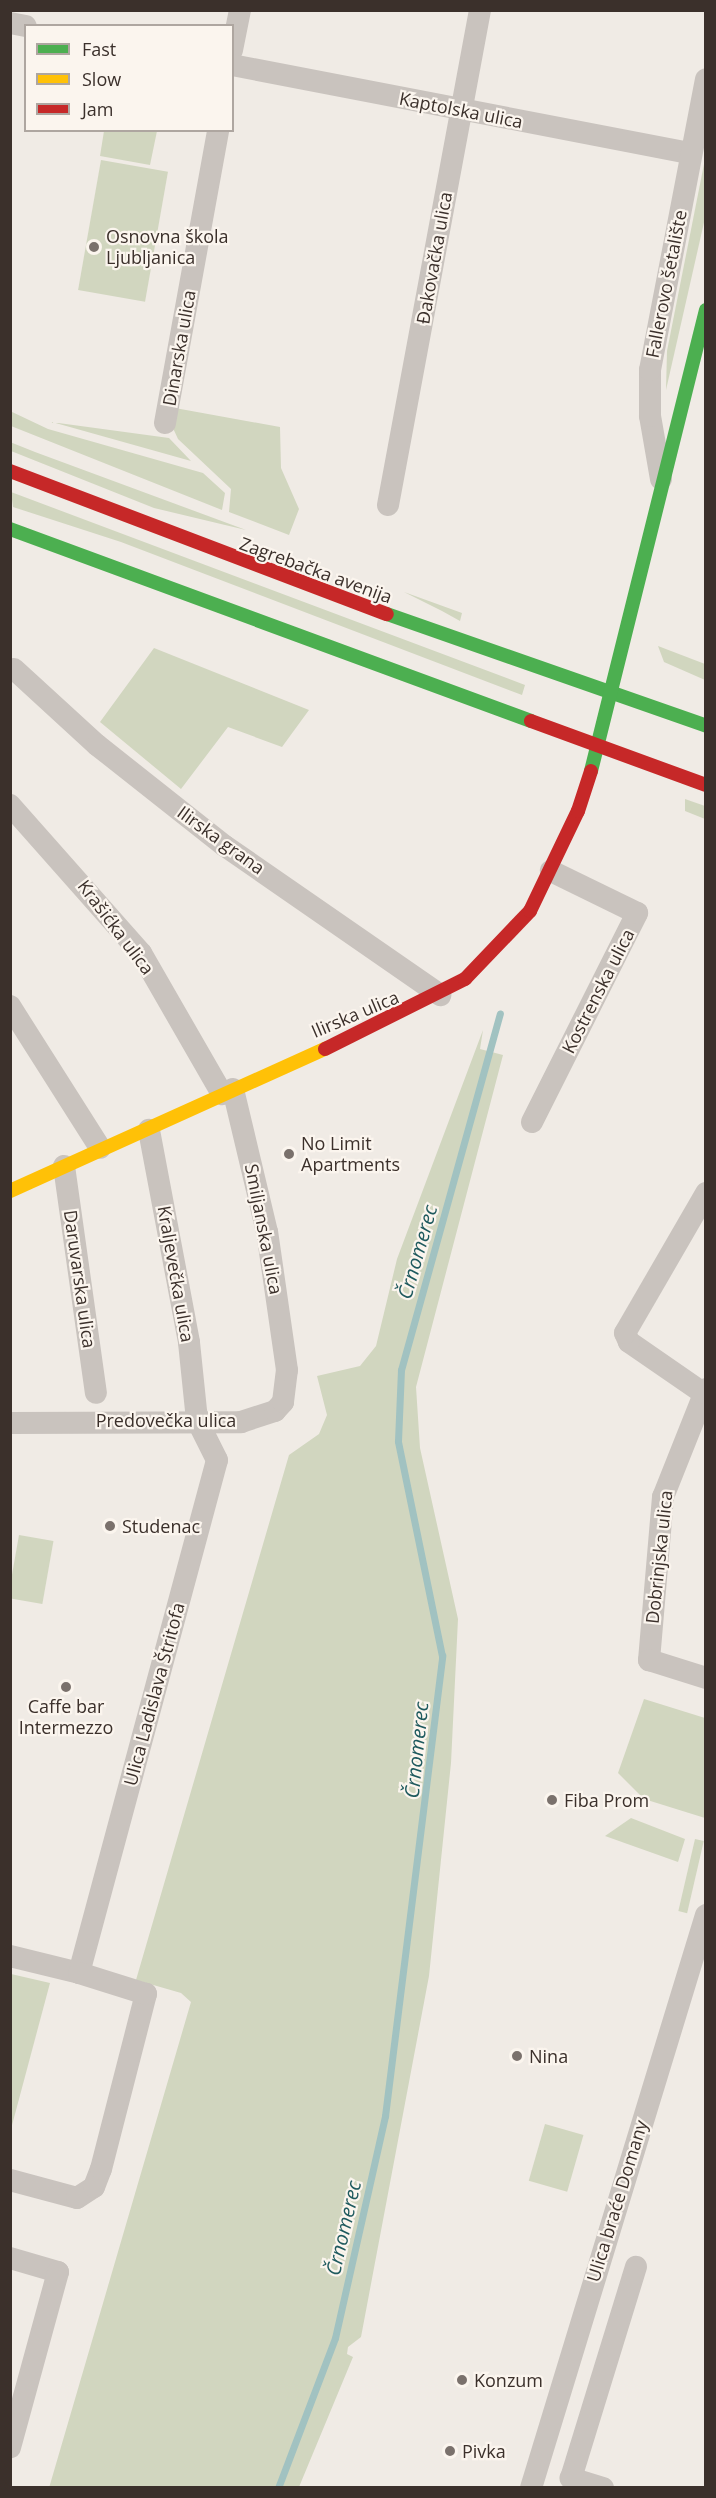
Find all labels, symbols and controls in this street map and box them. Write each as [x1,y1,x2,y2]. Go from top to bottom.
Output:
legend [24,24,234,132]
text: Fast [82,37,116,61]
text: Slow [82,67,121,91]
street label: Kaptolska ulica [397,87,525,133]
text: Jam [82,97,114,121]
street label: Đakovačka ulica [412,190,456,326]
street label: Fallerovo šetalište [641,208,691,360]
place label: Osnovna škola Ljubljanica [106,226,229,268]
marker: Osnovna škola Ljubljanica [87,240,101,254]
street label: Dinarska ulica [158,288,200,408]
street label: Zagrebačka avenija [237,532,395,608]
street label: Ilirska grana [173,801,269,879]
street label: Krašićka ulica [73,875,159,979]
street label: Kostrenska ulica [557,925,639,1057]
street label: Ilirska ulica [308,986,402,1042]
place label: No Limit Apartments [301,1133,400,1176]
marker: No Limit Apartments [282,1147,296,1161]
street label: Smiljanska ulica [241,1162,287,1296]
water label: Črnomerec [392,1202,442,1302]
street label: Kraljevečka ulica [153,1204,199,1344]
street label: Daruvarska ulica [60,1209,100,1349]
street label: Predovečka ulica [96,1409,236,1431]
street label: Dobrinjska ulica [641,1489,677,1625]
place label: Studenac [122,1515,200,1537]
marker: Studenac [103,1519,117,1533]
street label: Ulica Ladislava Štritofa [119,1600,189,1788]
marker: Caffe bar Intermezzo [59,1680,73,1694]
place label: Caffe bar Intermezzo [19,1696,113,1738]
water label: Črnomerec [399,1701,433,1799]
place label: Fiba Prom [564,1789,649,1811]
marker: Fiba Prom [545,1793,559,1807]
place label: Nina [529,2045,568,2067]
marker: Nina [510,2049,524,2063]
street label: Ulica braće Domany [582,2118,652,2284]
water label: Črnomerec [320,2178,366,2278]
place label: Konzum [474,2369,543,2391]
marker: Konzum [455,2373,469,2387]
place label: Pivka [462,2440,506,2462]
marker: Pivka [443,2444,457,2458]

